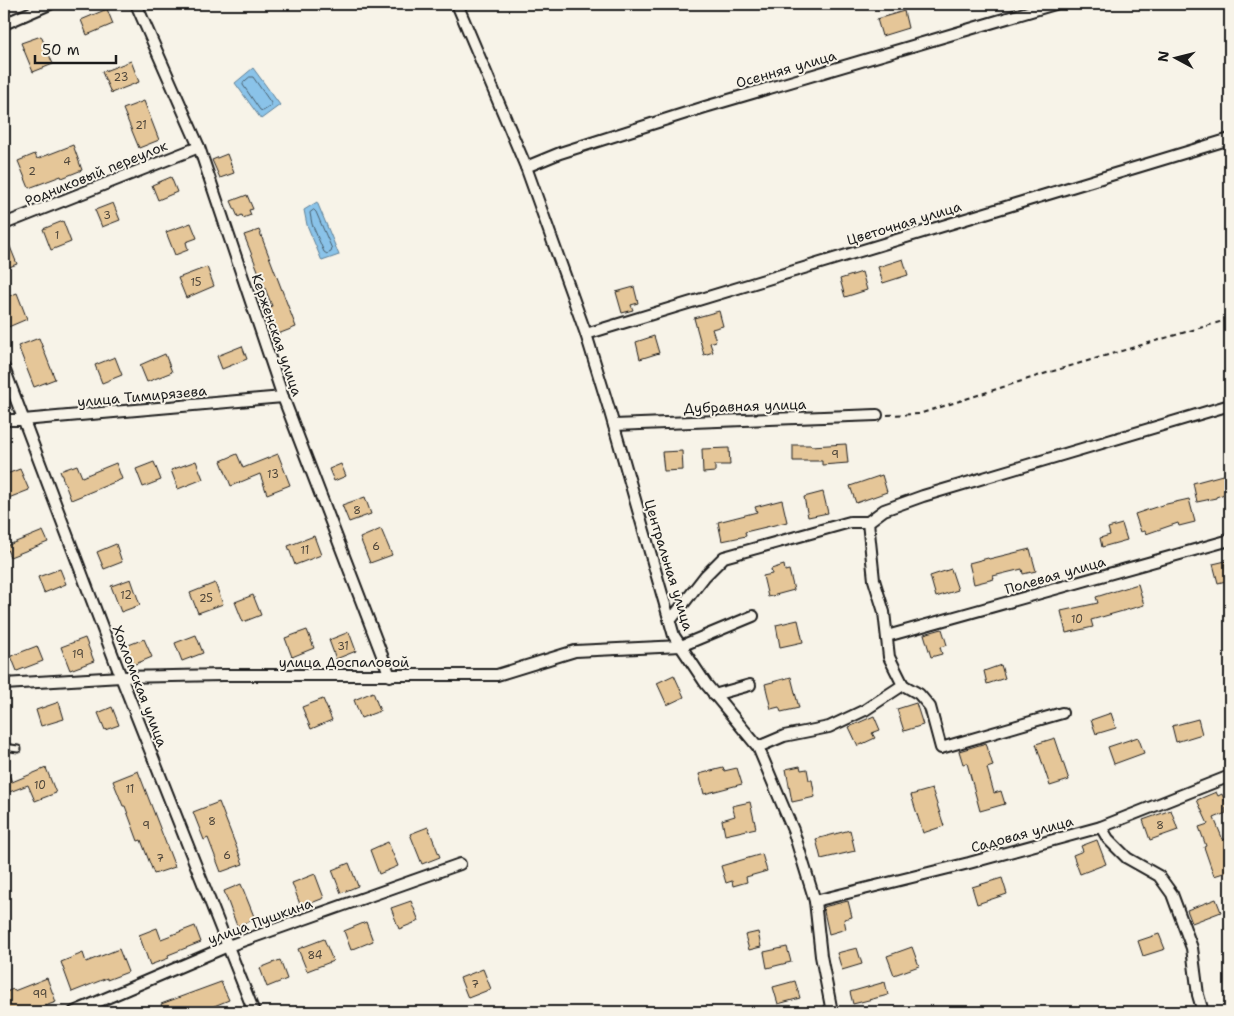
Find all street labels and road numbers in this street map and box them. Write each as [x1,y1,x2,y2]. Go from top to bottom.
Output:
street label: Осенняя улица [734,46,839,92]
street label: Родниковый переулок [22,136,170,210]
street label: Цветочная улица [844,197,964,249]
street label: Керженская улица [248,271,306,399]
street label: улица Тимирязева [77,381,208,411]
street label: Дубравная улица [683,395,807,417]
street label: Центральная улица [640,497,698,633]
street label: Полевая улица [1003,552,1108,598]
street label: Хохломская улица [109,623,172,750]
street label: улица Доспаловой [279,653,409,671]
street label: Садовая улица [969,812,1075,856]
street label: улица Пушкина [205,894,315,948]

